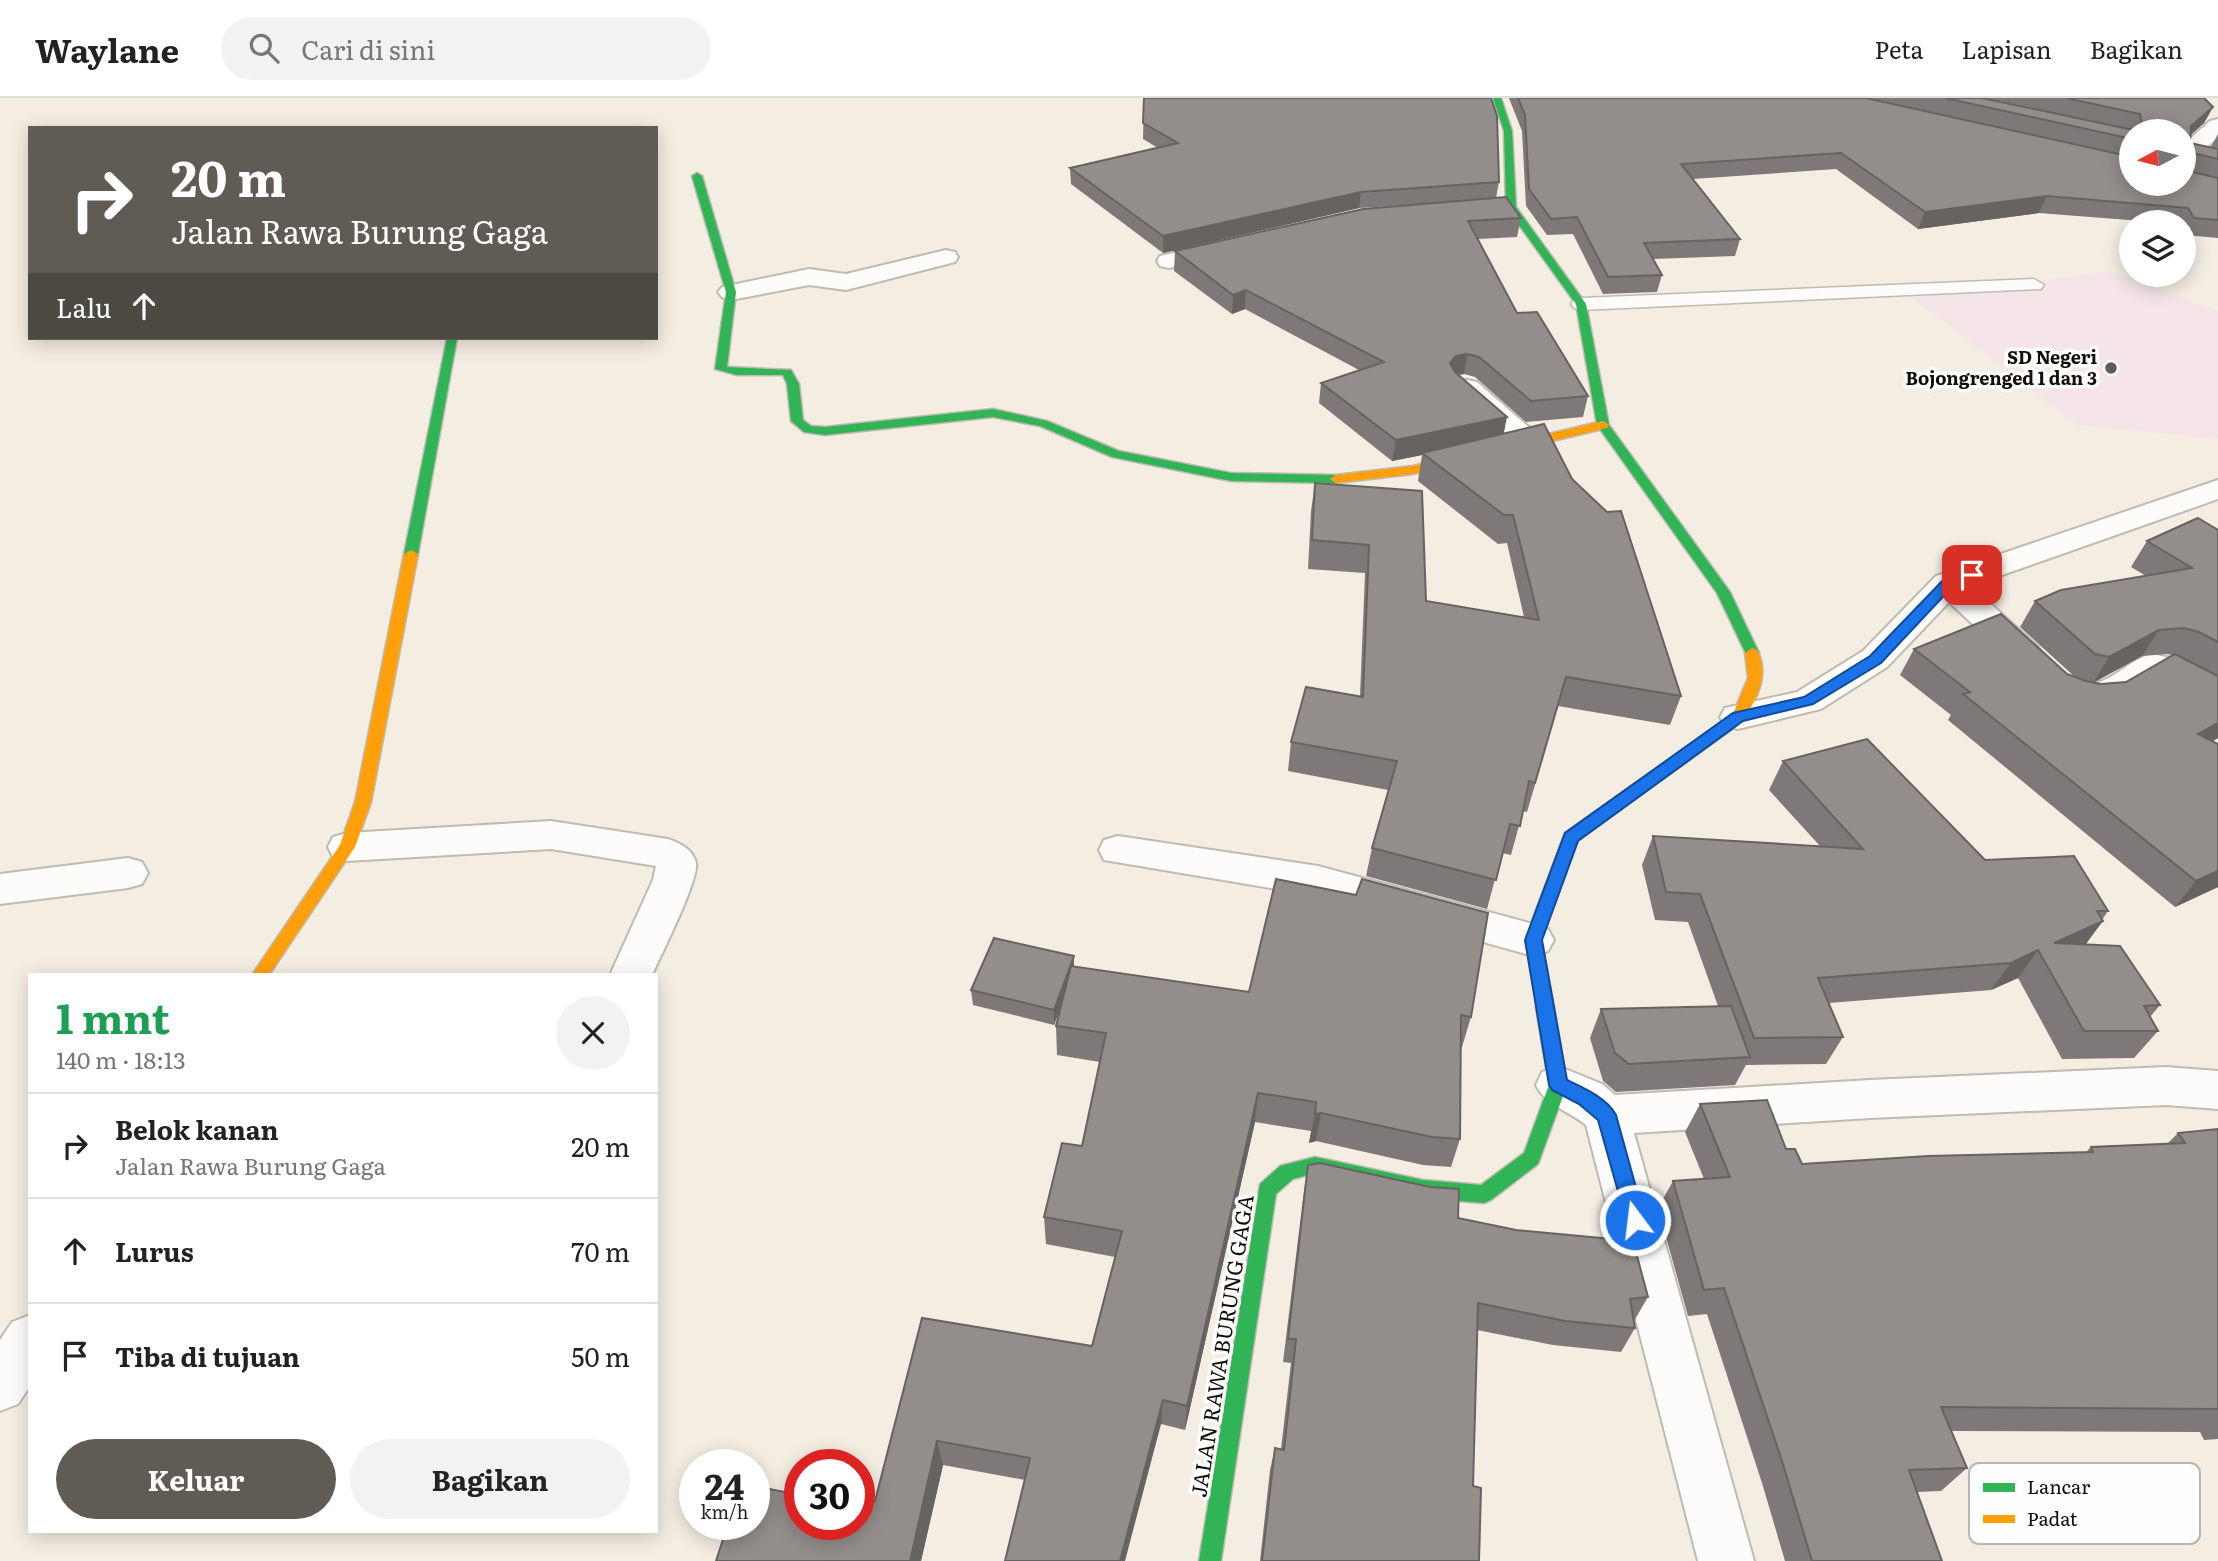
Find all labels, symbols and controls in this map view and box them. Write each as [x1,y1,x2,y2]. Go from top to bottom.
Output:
search box [221,17,711,80]
text: Waylane [35,24,179,73]
icon: search [245,29,283,67]
text: Cari di sini [301,29,435,68]
text: Peta [1874,31,1923,66]
text: Lapisan [1961,31,2052,66]
text: Bagikan [2090,31,2183,66]
north arrow [2119,119,2196,196]
map controls [2119,119,2196,287]
text: 20 m [171,139,286,212]
icon: right [56,154,147,245]
text: Jalan Rawa Burung Gaga [171,206,548,254]
button: layers [2119,210,2196,287]
text: Lalu [56,287,111,326]
icon: ahead [125,287,163,325]
place label: SD Negeri Bojongrenged 1 dan 3 [1906,343,2097,391]
marker: SD Negeri Bojongrenged 1 dan 3 [2103,360,2119,376]
pin [1942,545,2002,605]
icon: arrive [1953,556,1991,594]
text: 1 mnt [56,985,170,1047]
button: close [556,996,630,1070]
text: 140 m · 18:13 [56,1042,186,1076]
text: Belok kanan [115,1109,279,1148]
text: 20 m [571,1126,630,1165]
icon: right [56,1127,94,1165]
text: Jalan Rawa Burung Gaga [115,1148,386,1182]
position arrow [1598,1183,1672,1257]
street label: JALAN RAWA BURUNG GAGA [1181,1191,1260,1499]
text: Lurus [115,1231,194,1270]
text: 70 m [571,1231,630,1270]
icon: ahead [56,1232,94,1270]
text: Tiba di tujuan [115,1336,300,1375]
text: 50 m [571,1336,630,1375]
icon: arrive [56,1337,94,1375]
button: Keluar [56,1439,336,1519]
button: Bagikan [350,1439,630,1519]
speed limit sign: 30 [784,1449,875,1540]
text: 24 [705,1459,744,1511]
legend [1969,1463,2200,1544]
text: Lancar [2027,1472,2090,1500]
text: km/h [701,1498,748,1525]
text: Padat [2027,1504,2078,1532]

